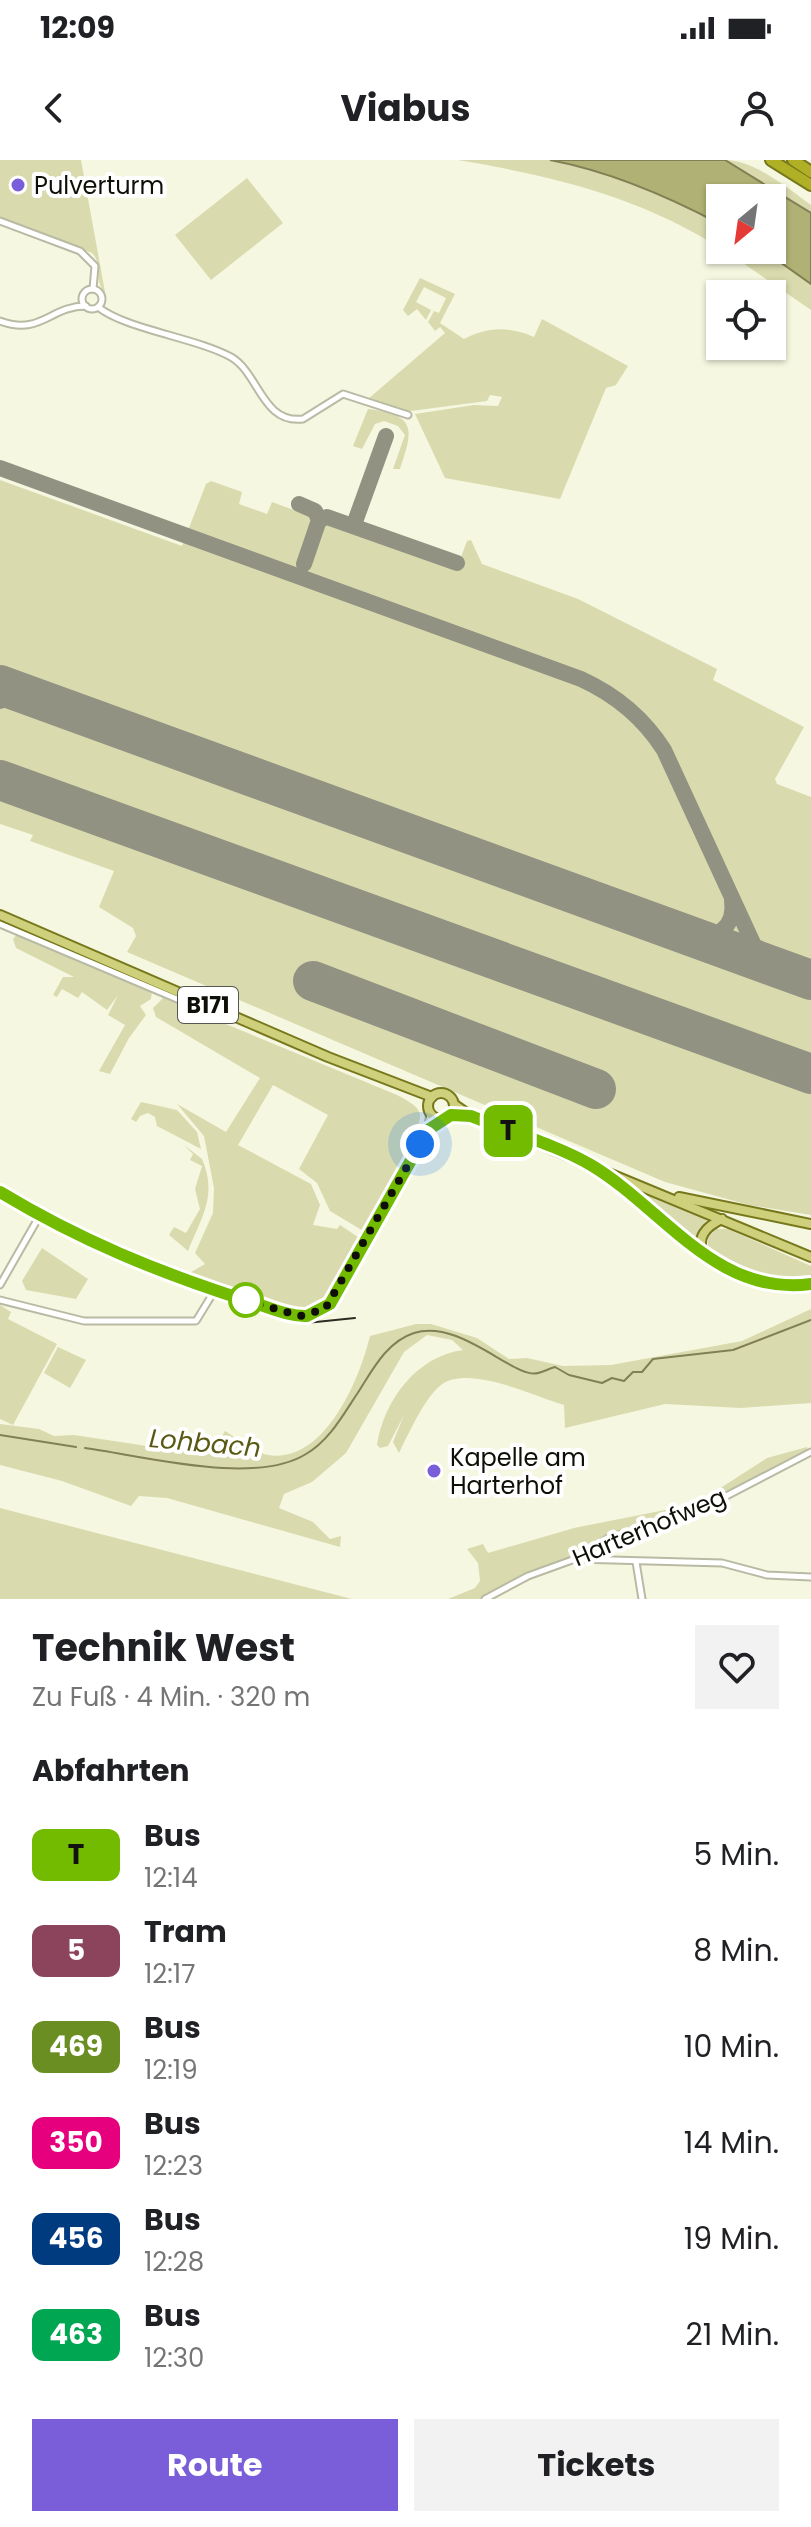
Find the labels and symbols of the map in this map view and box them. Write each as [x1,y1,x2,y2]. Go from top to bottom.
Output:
place label: Pulverturm [34,169,164,202]
marker: Pulverturm [9,176,27,194]
north arrow [706,184,786,264]
road number: B171 [178,987,238,1023]
line badge: T [482,1105,534,1157]
your location [400,1124,440,1164]
unlabelled marker [229,1283,263,1317]
water label: Lohbach [148,1420,262,1466]
place label: Kapelle am Harterhof [450,1441,586,1502]
marker: Kapelle am Harterhof [425,1462,443,1480]
street label: Harterhofweg [567,1480,731,1574]

